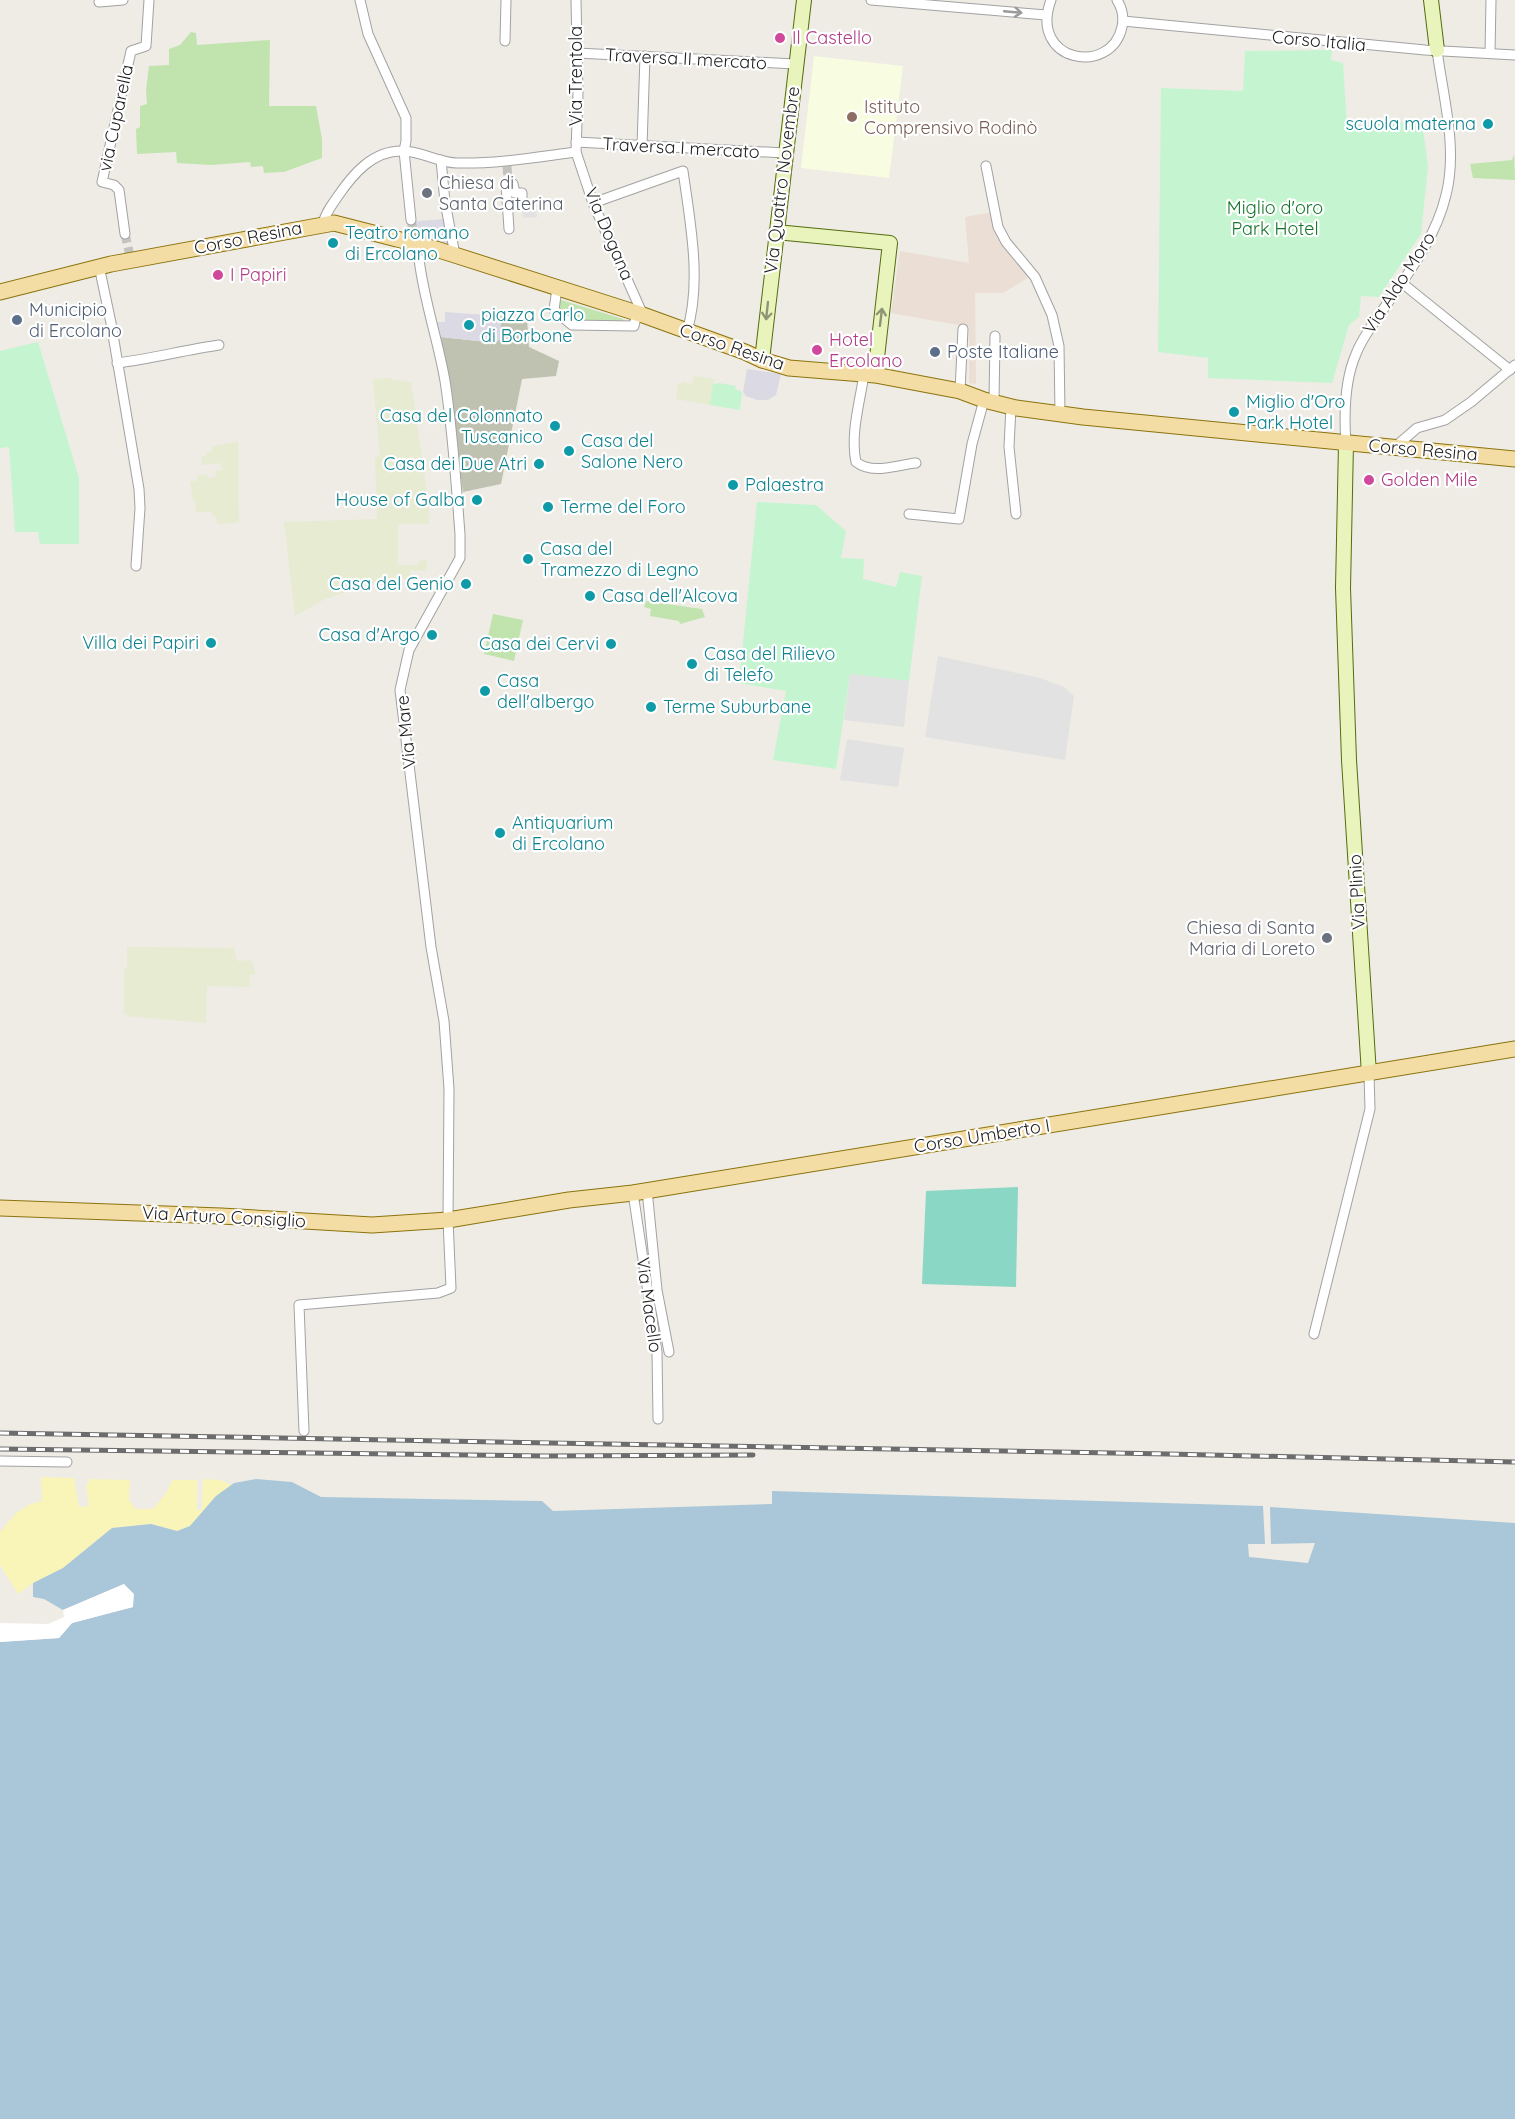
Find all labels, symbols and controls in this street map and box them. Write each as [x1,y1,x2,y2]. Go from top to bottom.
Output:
one-way arrow [1002,7,1022,18]
street label: Corso Italia [1271,25,1367,56]
street label: Via Trentola [564,26,587,126]
place label: Il Castello [792,26,872,49]
marker: Il Castello [773,31,787,45]
street label: Traversa II mercato [604,43,768,74]
street label: via Cuparella [93,62,138,174]
street label: Via Quattro Novembre [759,85,804,275]
place label: Istituto Comprensivo Rodinò [864,95,1037,139]
marker: Istituto Comprensivo Rodinò [845,110,859,124]
place label: scuola materna [1345,112,1476,135]
marker: scuola materna [1481,117,1495,131]
street label: Traversa I mercato [602,132,760,163]
place label: Chiesa di Santa Caterina [439,171,563,215]
street label: Via Dogana [580,184,639,284]
marker: Chiesa di Santa Caterina [420,186,434,200]
park label: Miglio d'oro Park Hotel [1227,196,1323,240]
street label: Corso Resina [192,216,304,259]
place label: Teatro romano di Ercolano [345,221,469,265]
street label: Via Aldo Moro [1357,227,1440,338]
marker: Teatro romano di Ercolano [326,236,340,250]
place label: I Papiri [230,263,287,286]
marker: I Papiri [211,268,225,282]
place label: Municipio di Ercolano [29,298,122,342]
one-way arrow [761,301,772,321]
place label: piazza Carlo di Borbone [481,303,584,347]
one-way arrow [876,308,887,327]
marker: Municipio di Ercolano [10,313,24,327]
marker: piazza Carlo di Borbone [462,318,476,332]
street label: Corso Resina [677,318,788,375]
place label: Hotel Ercolano [829,328,902,372]
place label: Poste Italiane [947,340,1059,363]
marker: Hotel Ercolano [810,343,824,357]
marker: Poste Italiane [928,345,942,359]
place label: Miglio d'Oro Park Hotel [1246,390,1345,434]
place label: Casa del Colonnato Tuscanico [380,404,543,448]
marker: Miglio d'Oro Park Hotel [1227,405,1241,419]
marker: Casa del Colonnato Tuscanico [548,419,562,433]
place label: Casa del Salone Nero [581,429,683,473]
street label: Corso Resina [1367,433,1479,466]
marker: Casa del Salone Nero [562,444,576,458]
place label: Casa dei Due Atri [383,452,527,475]
marker: Casa dei Due Atri [532,457,546,471]
place label: Golden Mile [1381,468,1478,491]
place label: Palaestra [745,473,824,496]
marker: Golden Mile [1362,473,1376,487]
marker: Palaestra [726,478,740,492]
place label: House of Galba [336,488,465,511]
marker: House of Galba [470,493,484,507]
place label: Terme del Foro [560,495,686,518]
marker: Terme del Foro [541,500,555,514]
place label: Casa del Tramezzo di Legno [540,537,699,581]
marker: Casa del Tramezzo di Legno [521,552,535,566]
place label: Casa del Genio [329,572,454,595]
marker: Casa del Genio [459,577,473,591]
place label: Casa dell'Alcova [602,584,738,607]
marker: Casa dell'Alcova [583,589,597,603]
place label: Casa d'Argo [318,623,420,646]
marker: Casa d'Argo [425,628,439,642]
place label: Villa dei Papiri [82,631,199,654]
place label: Casa dei Cervi [479,632,599,655]
marker: Villa dei Papiri [204,636,218,650]
marker: Casa dei Cervi [604,637,618,651]
place label: Casa del Rilievo di Telefo [704,642,836,686]
marker: Casa del Rilievo di Telefo [685,657,699,671]
place label: Casa dell'albergo [497,669,594,713]
marker: Casa dell'albergo [478,684,492,698]
street label: Via Mare [390,694,421,770]
place label: Terme Suburbane [663,695,811,718]
marker: Terme Suburbane [644,700,658,714]
place label: Antiquarium di Ercolano [512,811,614,855]
marker: Antiquarium di Ercolano [493,826,507,840]
street label: Via Plinio [1343,854,1370,930]
place label: Chiesa di Santa Maria di Loreto [1186,916,1315,960]
marker: Chiesa di Santa Maria di Loreto [1320,931,1334,945]
street label: Corso Umberto I [912,1113,1052,1158]
street label: Via Arturo Consiglio [141,1201,307,1232]
street label: Via Macello [631,1256,668,1354]

